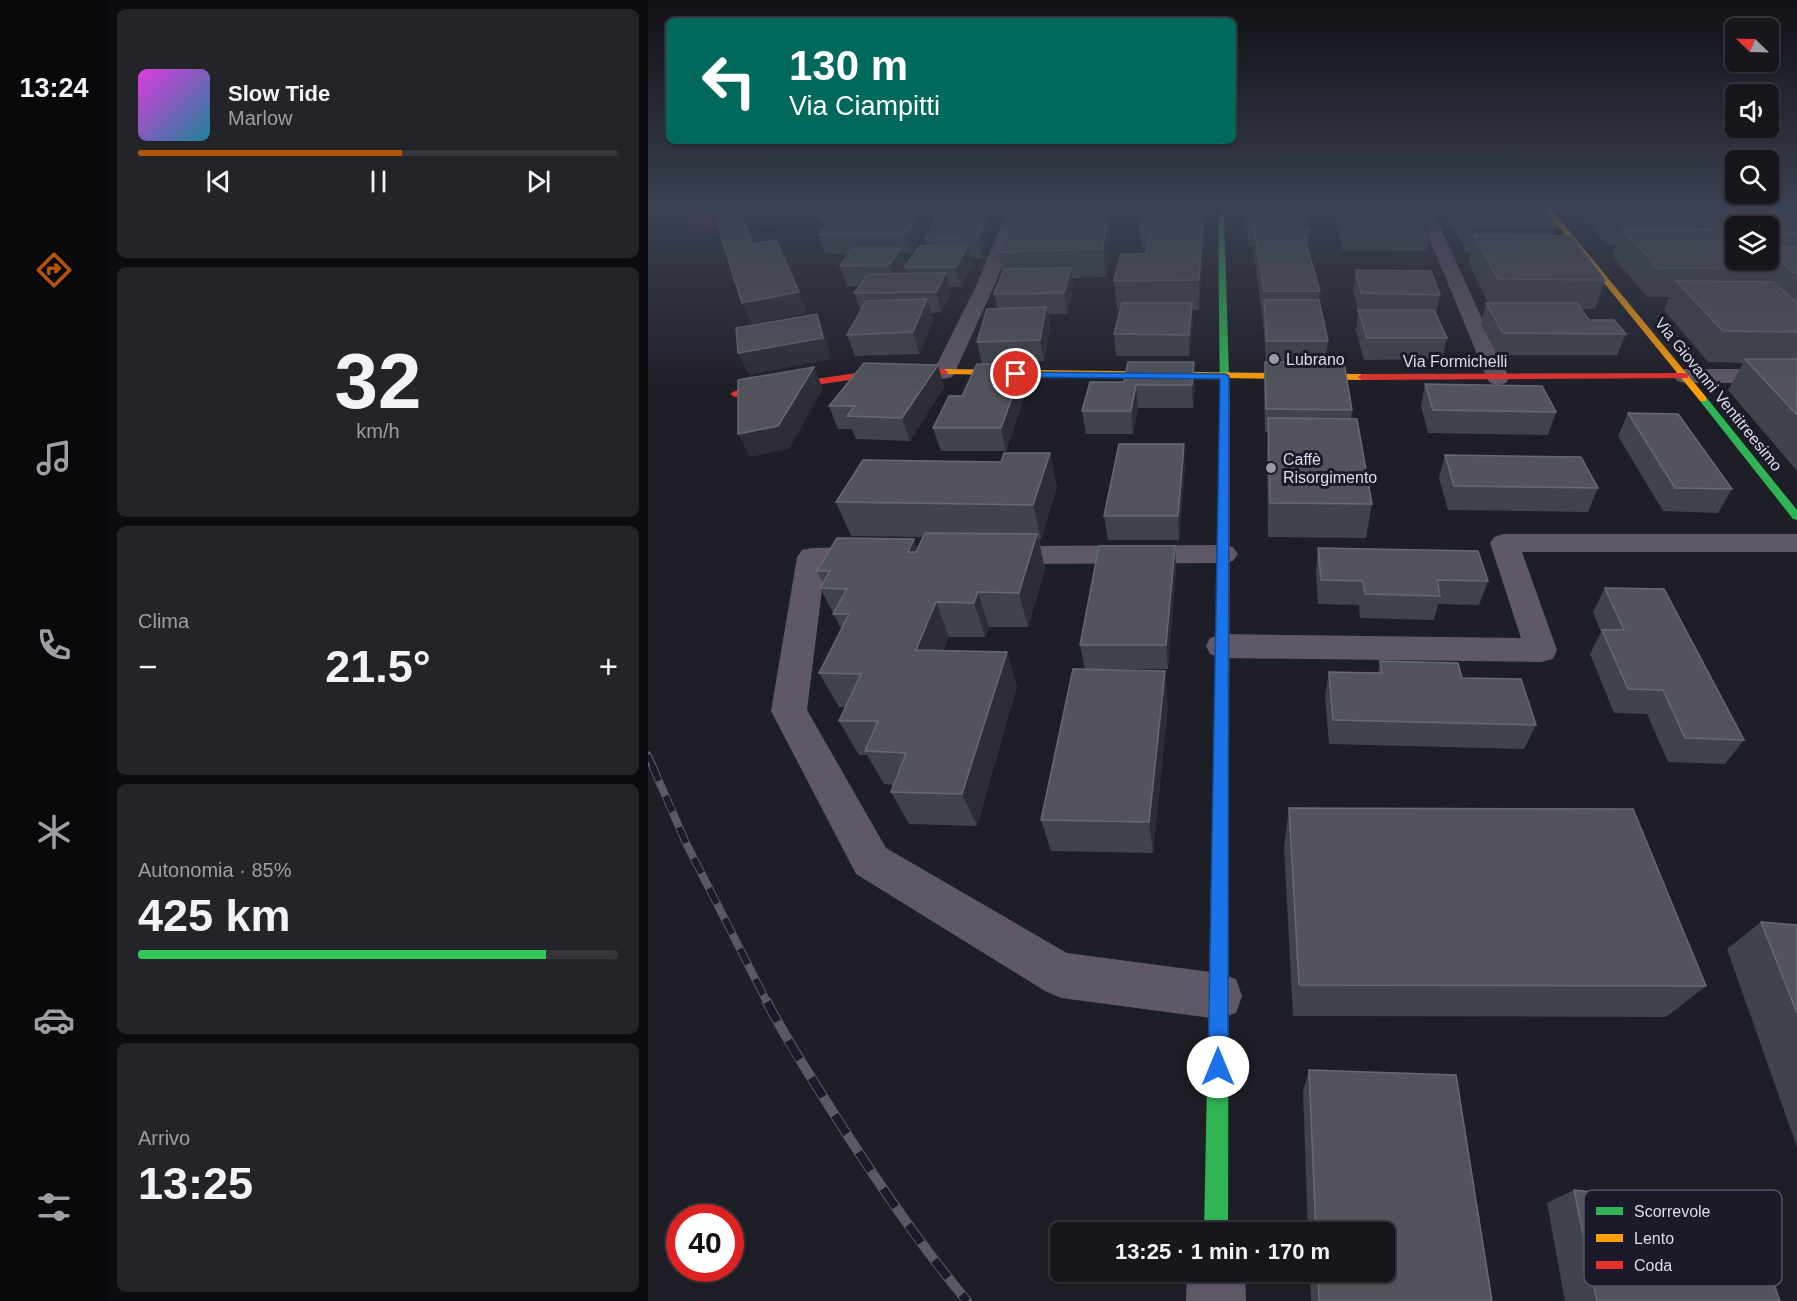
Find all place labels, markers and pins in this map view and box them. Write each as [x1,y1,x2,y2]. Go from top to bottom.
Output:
pin [990,348,1041,399]
place label: Lubrano [1286,351,1345,368]
marker: Lubrano [1267,352,1281,366]
place label: Caffè Risorgimento [1283,451,1377,486]
marker: Caffè Risorgimento [1264,461,1278,475]

